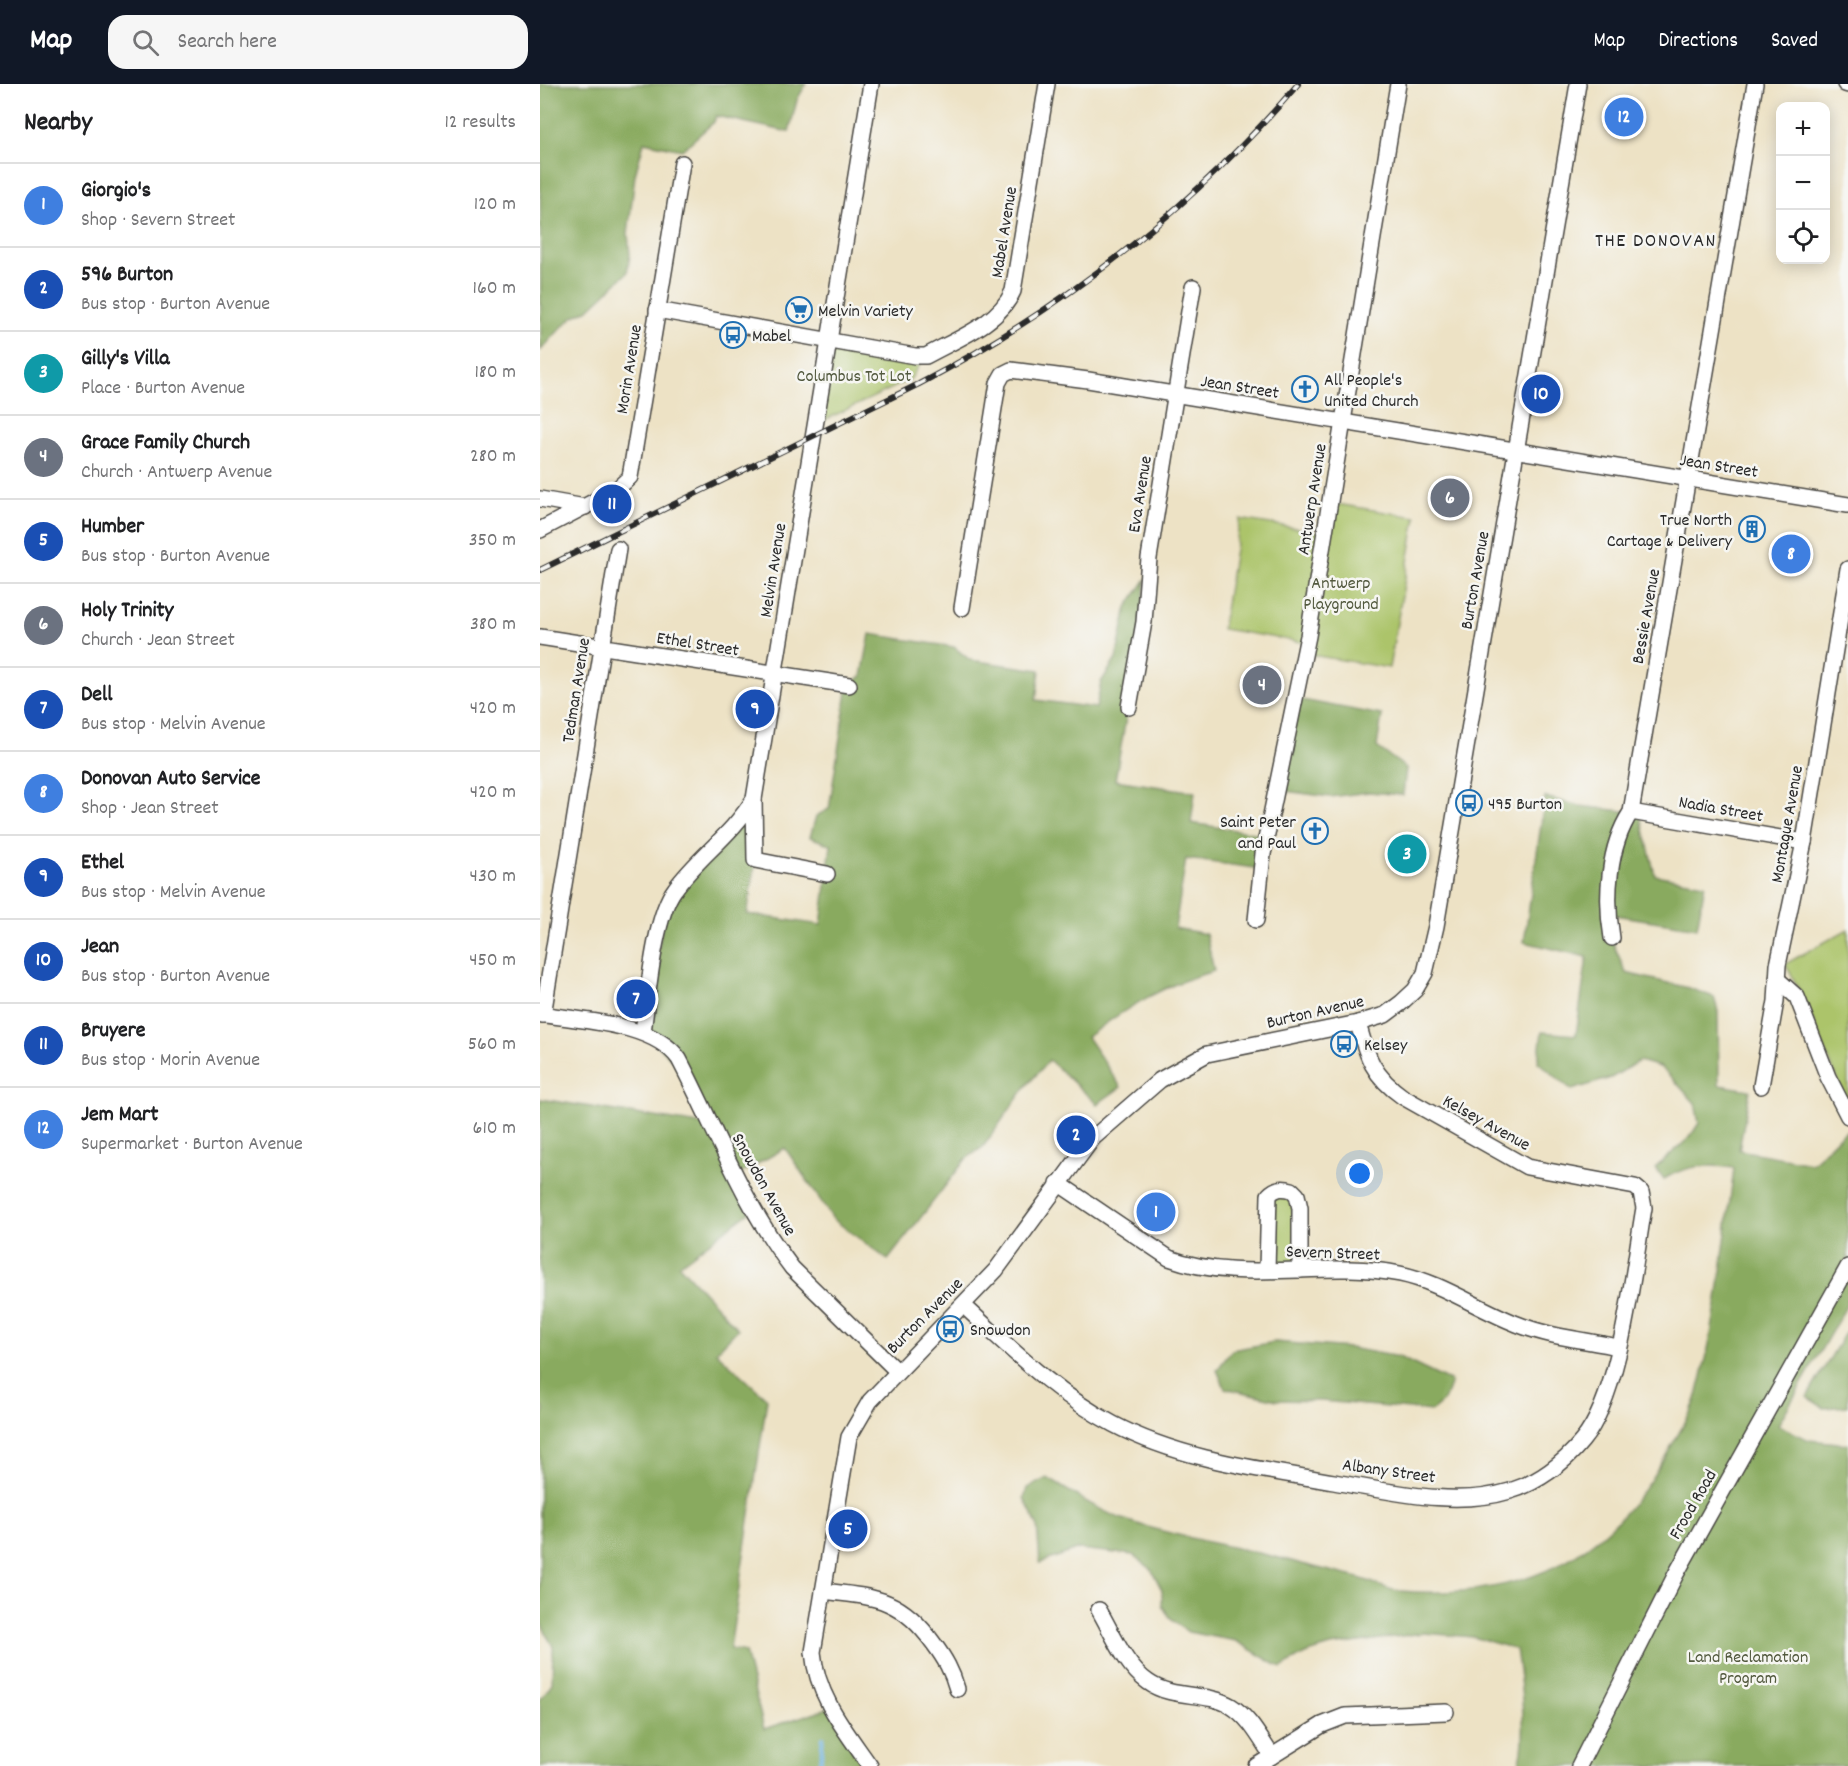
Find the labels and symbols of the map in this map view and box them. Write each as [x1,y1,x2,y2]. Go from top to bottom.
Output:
pin: 12 [1604,94,1644,140]
street label: Mabel Avenue [986,185,1025,280]
district label: THE DONOVAN [1595,228,1717,256]
supermarket icon: Melvin Variety [784,295,814,325]
place label: Melvin Variety [818,300,914,325]
bus stop icon: Mabel [718,320,748,350]
street label: Morin Avenue [611,323,650,416]
place label: Mabel [752,325,792,350]
park label: Columbus Tot Lot [797,365,912,390]
place label: All People's United Church [1324,369,1418,415]
street label: Jean Street [1199,370,1281,407]
pin: 10 [1522,372,1560,416]
church icon: All People's United Church [1290,374,1320,404]
street label: Antwerp Avenue [1292,442,1335,557]
street label: Jean Street [1678,449,1760,486]
street label: Eva Avenue [1123,454,1160,535]
pin: 6 [1430,476,1470,520]
pin: 11 [592,482,632,526]
place label: True North Cartage & Delivery [1607,509,1733,555]
building icon: True North Cartage & Delivery [1737,514,1767,544]
street label: Melvin Avenue [755,521,794,619]
street label: Burton Avenue [1456,529,1497,632]
pin: 8 [1772,532,1810,576]
street label: Bessie Avenue [1627,567,1668,666]
park label: Antwerp Playground [1303,572,1379,618]
street label: Ethel Street [655,627,741,664]
street label: Tedman Avenue [557,636,598,745]
pin: 4 [1242,662,1282,708]
pin: 9 [736,686,774,732]
street label: Montague Avenue [1766,764,1811,885]
bus stop icon: 495 Burton [1454,788,1484,818]
street label: Nadia Street [1676,791,1765,830]
place label: 495 Burton [1488,793,1562,818]
place label: Saint Peter and Paul [1220,811,1297,857]
church icon: Saint Peter and Paul [1300,816,1330,846]
pin: 3 [1388,832,1426,876]
pin: 7 [616,976,656,1022]
street label: Burton Avenue [1264,990,1367,1037]
bus stop icon: Kelsey [1329,1029,1359,1059]
place label: Kelsey [1364,1034,1408,1059]
street label: Kelsey Avenue [1437,1090,1534,1159]
pin: 2 [1056,1112,1096,1158]
street label: Snowdon Avenue [724,1129,801,1241]
your location [1345,1159,1374,1188]
pin: 1 [1136,1190,1176,1234]
street label: Severn Street [1285,1240,1381,1269]
street label: Burton Avenue [882,1273,970,1361]
bus stop icon: Snowdon [935,1314,965,1344]
place label: Snowdon [970,1319,1031,1344]
street label: Albany Street [1340,1454,1437,1491]
street label: Frood Road [1664,1466,1724,1545]
pin: 5 [828,1506,868,1552]
park label: Land Reclamation Program [1688,1646,1808,1692]

